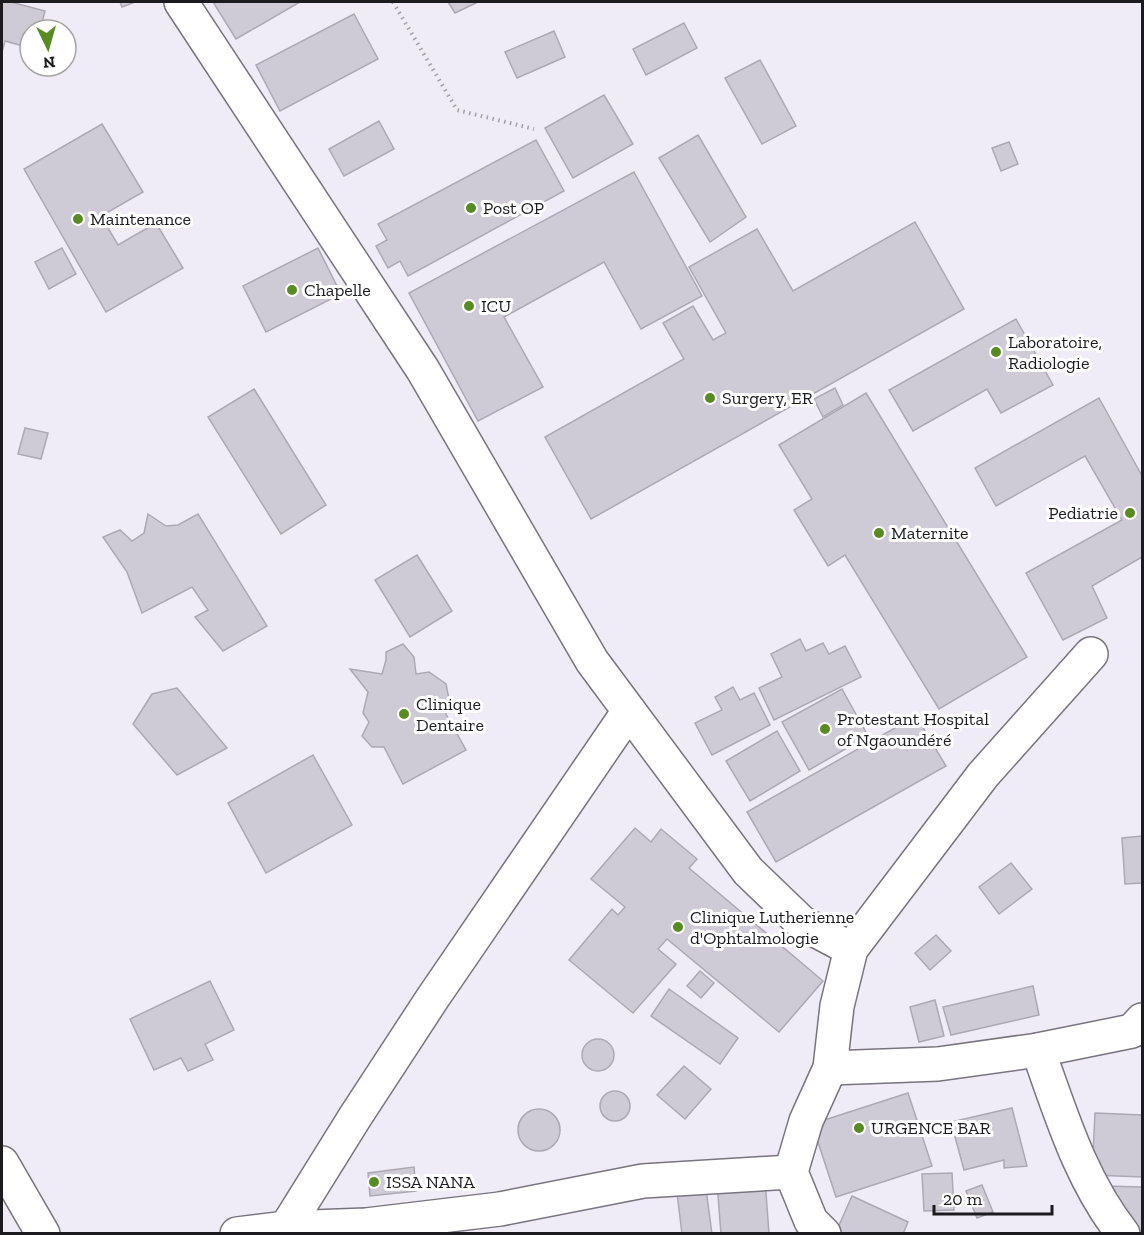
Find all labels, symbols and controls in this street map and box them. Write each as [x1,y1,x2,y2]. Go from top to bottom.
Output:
north arrow [18,18,78,78]
text: N [42,52,56,72]
place label: Post OP [483,197,544,219]
marker: Post OP [464,201,478,215]
place label: Maintenance [90,208,191,230]
marker: Maintenance [71,212,85,226]
place label: Chapelle [304,279,371,301]
marker: Chapelle [285,283,299,297]
place label: ICU [481,295,511,317]
marker: ICU [462,299,476,313]
place label: Laboratoire, Radiologie [1008,331,1102,374]
marker: Laboratoire, Radiologie [989,345,1003,359]
place label: Surgery, ER [722,387,813,409]
marker: Surgery, ER [703,391,717,405]
place label: Pediatrie [1048,502,1118,524]
marker: Pediatrie [1123,506,1137,520]
place label: Maternite [891,522,969,544]
marker: Maternite [872,526,886,540]
place label: Clinique Dentaire [416,693,484,736]
marker: Clinique Dentaire [397,707,411,721]
place label: Protestant Hospital of Ngaoundéré [837,708,989,751]
marker: Protestant Hospital of Ngaoundéré [818,722,832,736]
place label: Clinique Lutherienne d'Ophtalmologie [690,906,854,949]
marker: Clinique Lutherienne d'Ophtalmologie [671,920,685,934]
place label: URGENCE BAR [871,1117,991,1139]
marker: URGENCE BAR [852,1121,866,1135]
place label: ISSA NANA [386,1171,475,1193]
marker: ISSA NANA [367,1175,381,1189]
scale bar [934,1178,1052,1216]
text: 20 m [943,1188,983,1210]

